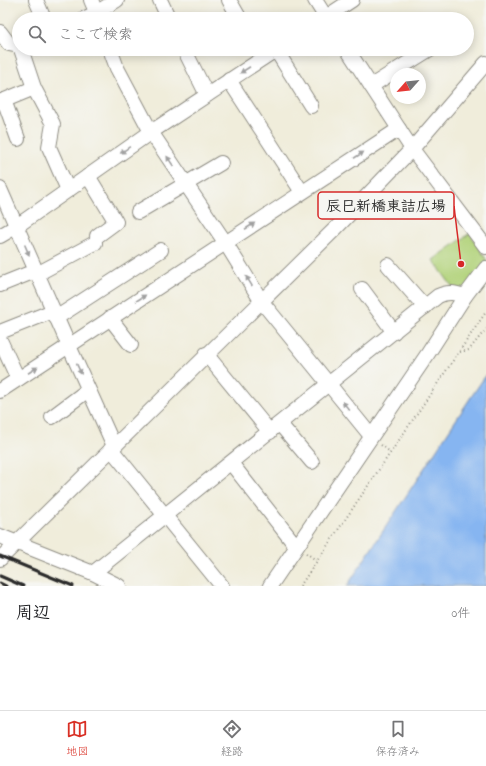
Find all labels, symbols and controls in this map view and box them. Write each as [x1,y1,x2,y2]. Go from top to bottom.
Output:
search box [12,12,474,56]
icon: search [26,23,48,45]
text: ここで検索 [58,24,133,46]
one-way arrow [240,66,250,74]
north arrow [390,68,426,104]
one-way arrow [119,146,130,154]
one-way arrow [353,152,365,159]
one-way arrow [166,156,174,166]
callout: 辰巳新橋東詰広場 [318,192,454,219]
text: 辰巳新橋東詰広場 [326,196,446,218]
one-way arrow [245,222,255,230]
one-way arrow [24,245,30,256]
one-way arrow [246,275,253,287]
one-way arrow [135,294,147,301]
one-way arrow [76,364,82,375]
one-way arrow [27,366,39,373]
one-way arrow [342,401,350,412]
text: 周辺 [16,601,50,626]
text: 0件 [451,604,470,623]
tab: 地図 [66,718,88,760]
tab: 経路 [221,718,243,760]
tab: 保存済み [376,718,420,760]

